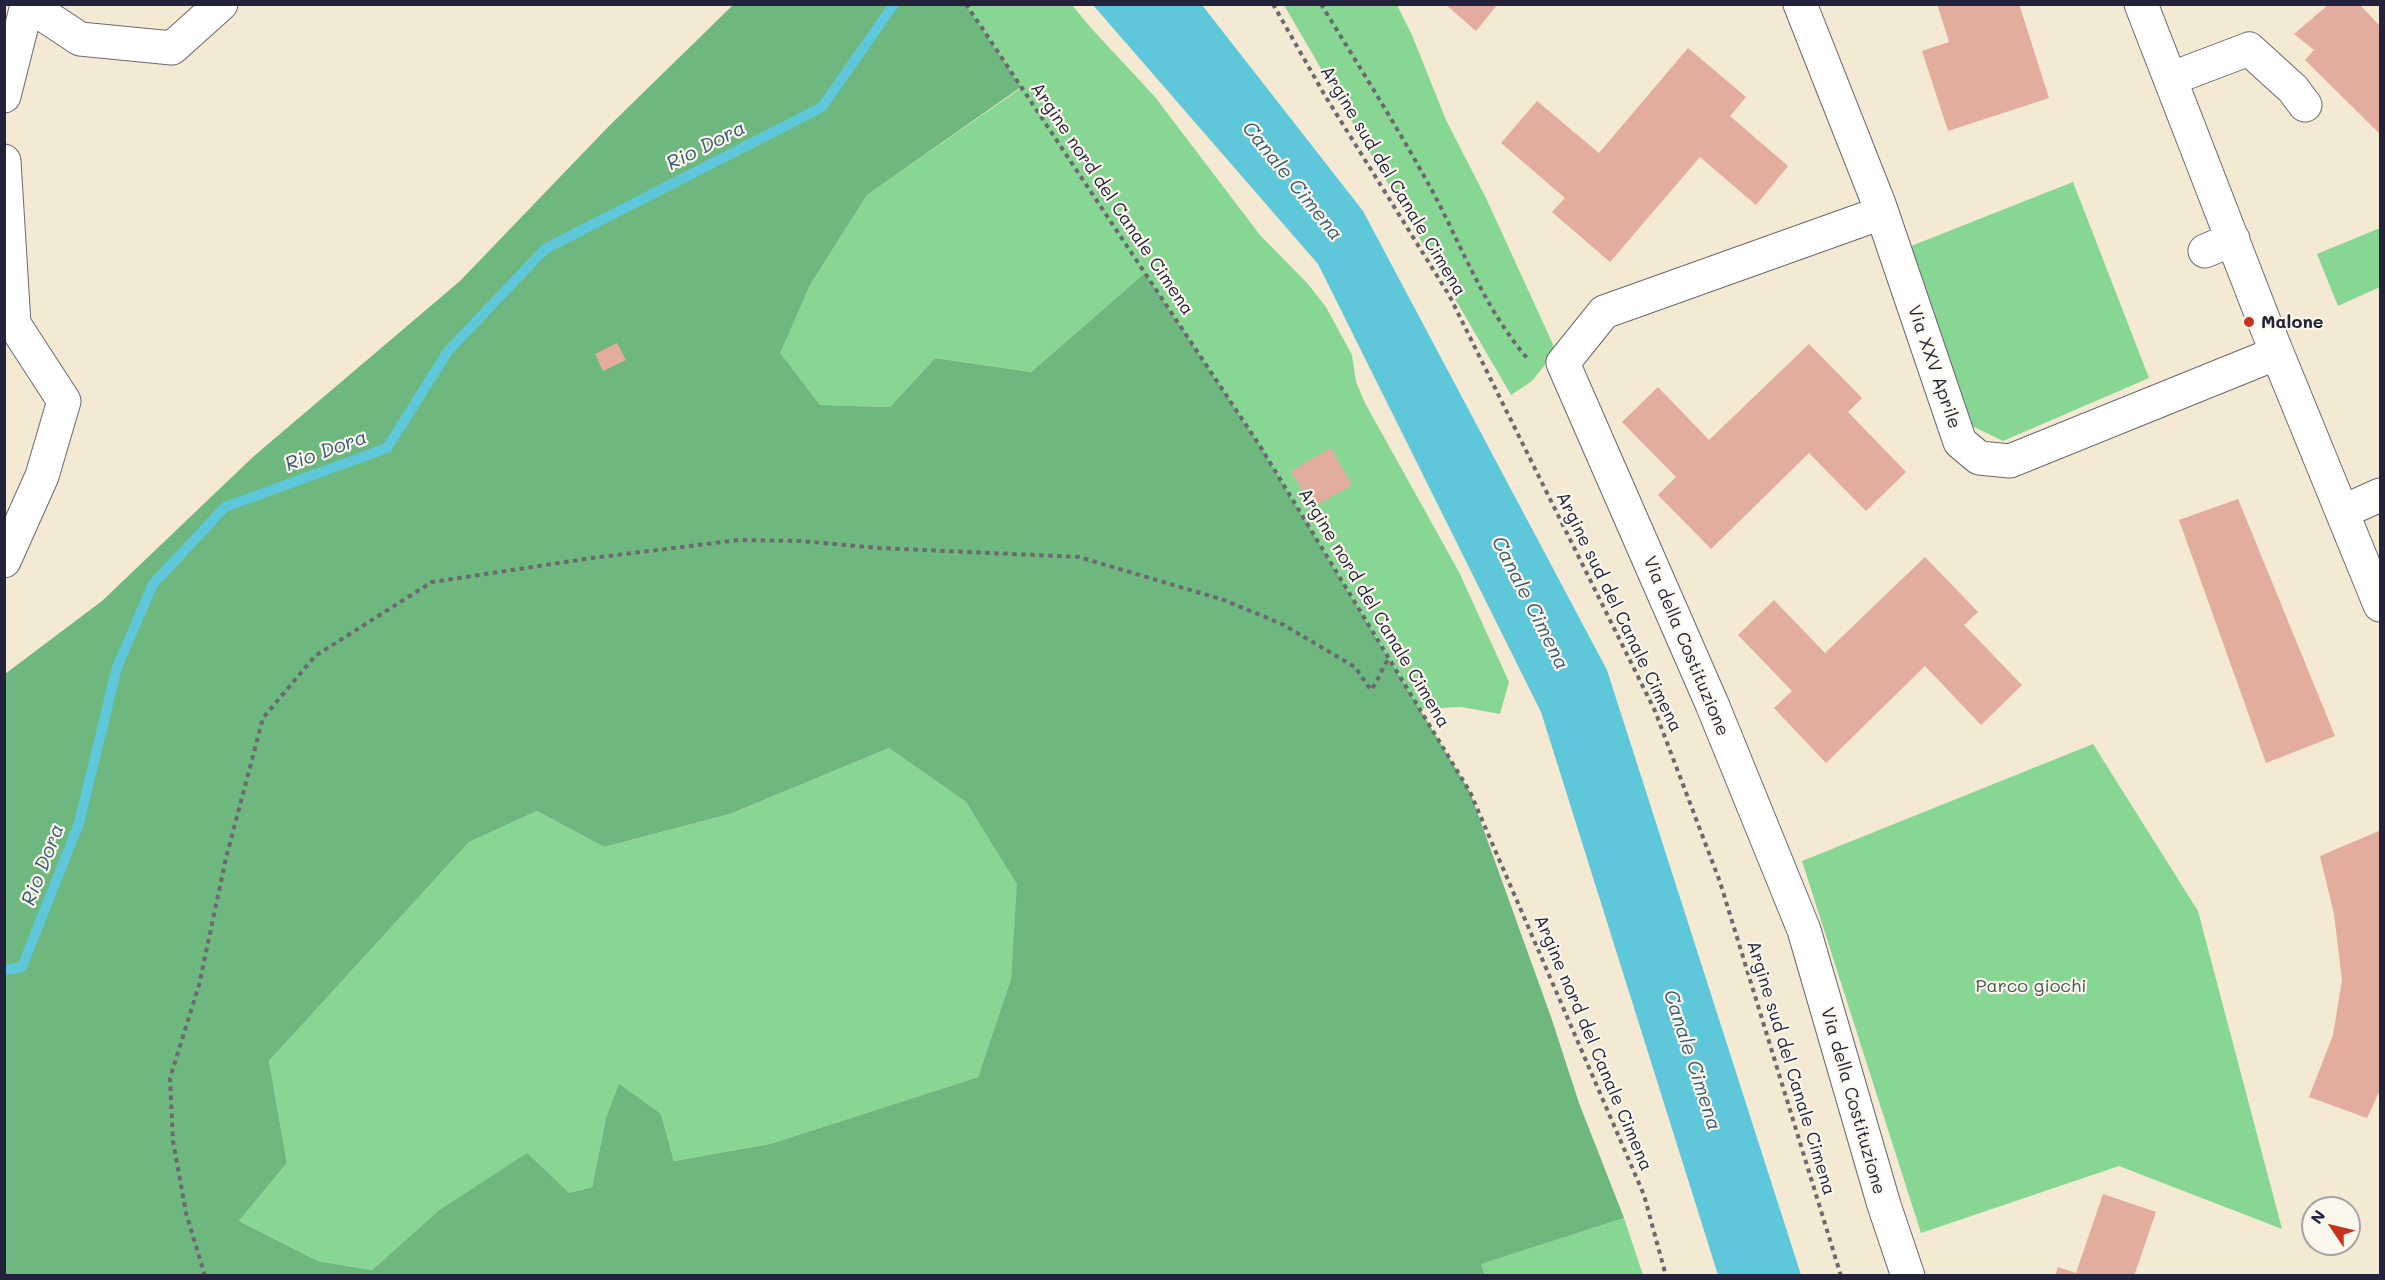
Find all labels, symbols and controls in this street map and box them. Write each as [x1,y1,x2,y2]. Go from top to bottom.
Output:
street label: Argine sud del Canale Cimena [1316,62,1470,300]
street label: Argine nord del Canale Cimena [1026,79,1198,319]
water label: Rio Dora [663,116,749,176]
water label: Canale Cimena [1237,117,1347,245]
street label: Via XXV Aprile [1903,302,1965,432]
place label: Malone [2261,311,2323,333]
marker: Malone [2242,315,2256,329]
water label: Rio Dora [282,425,370,477]
street label: Argine nord del Canale Cimena [1294,484,1454,732]
street label: Argine sud del Canale Cimena [1551,488,1687,736]
water label: Canale Cimena [1486,532,1574,674]
street label: Via della Costituzione [1638,553,1734,739]
water label: Rio Dora [17,821,69,909]
street label: Argine nord del Canale Cimena [1529,912,1657,1174]
street label: Argine sud del Canale Cimena [1742,938,1840,1198]
park label: Parco giochi [1975,975,2087,997]
water label: Canale Cimena [1658,987,1726,1133]
street label: Via della Costituzione [1816,1005,1890,1197]
north arrow [2301,1196,2361,1256]
text: N [2305,1206,2330,1228]

